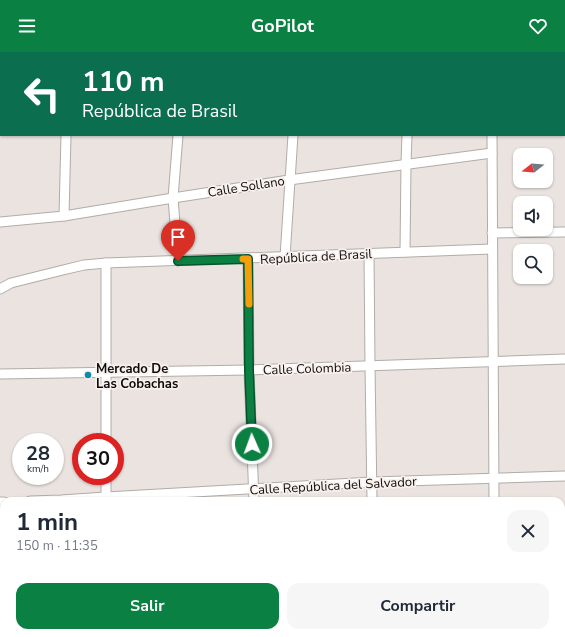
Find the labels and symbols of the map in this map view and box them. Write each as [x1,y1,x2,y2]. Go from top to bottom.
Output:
north arrow [513,148,553,188]
street label: Calle Sollano [206,172,286,202]
pin [161,220,195,261]
street label: República de Brasil [260,245,373,269]
street label: Calle Colombia [263,358,352,380]
place label: Mercado De Las Cobachas [96,360,178,393]
marker: Mercado De Las Cobachas [83,370,93,380]
position arrow [231,423,273,465]
speed limit sign: 30 [72,433,124,485]
street label: Calle República del Salvador [249,473,417,499]

